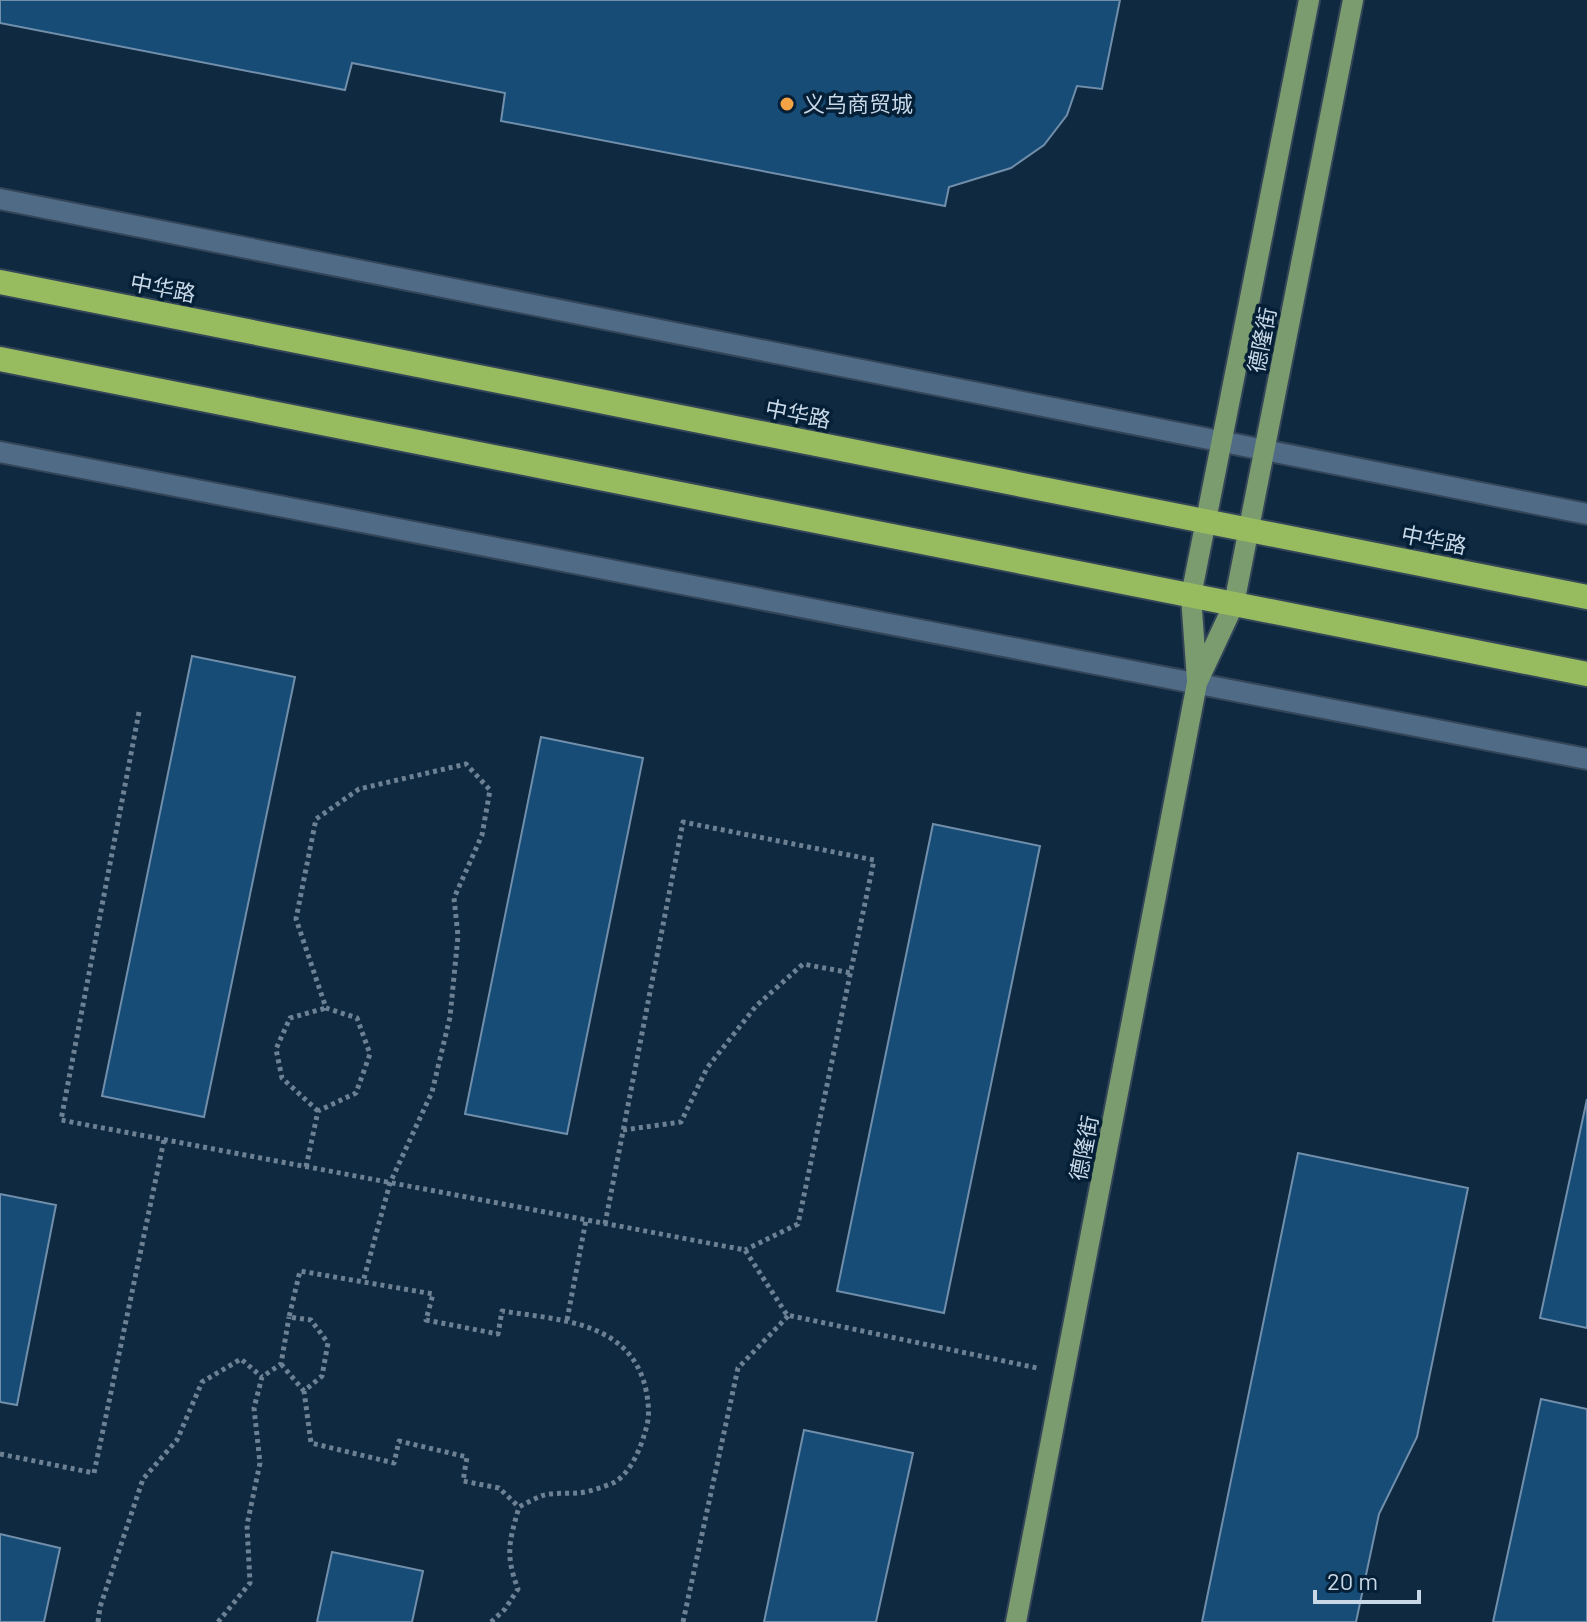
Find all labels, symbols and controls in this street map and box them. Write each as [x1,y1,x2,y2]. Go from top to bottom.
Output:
place label: 义乌商贸城 [803,90,913,116]
marker: 义乌商贸城 [778,95,796,113]
street label: 中华路 [128,268,198,306]
street label: 德隆街 [1242,305,1280,375]
street label: 中华路 [763,394,833,432]
street label: 中华路 [1399,520,1469,558]
street label: 德隆街 [1064,1113,1102,1183]
scale bar [1315,1554,1419,1604]
text: 20 m [1327,1566,1378,1595]

